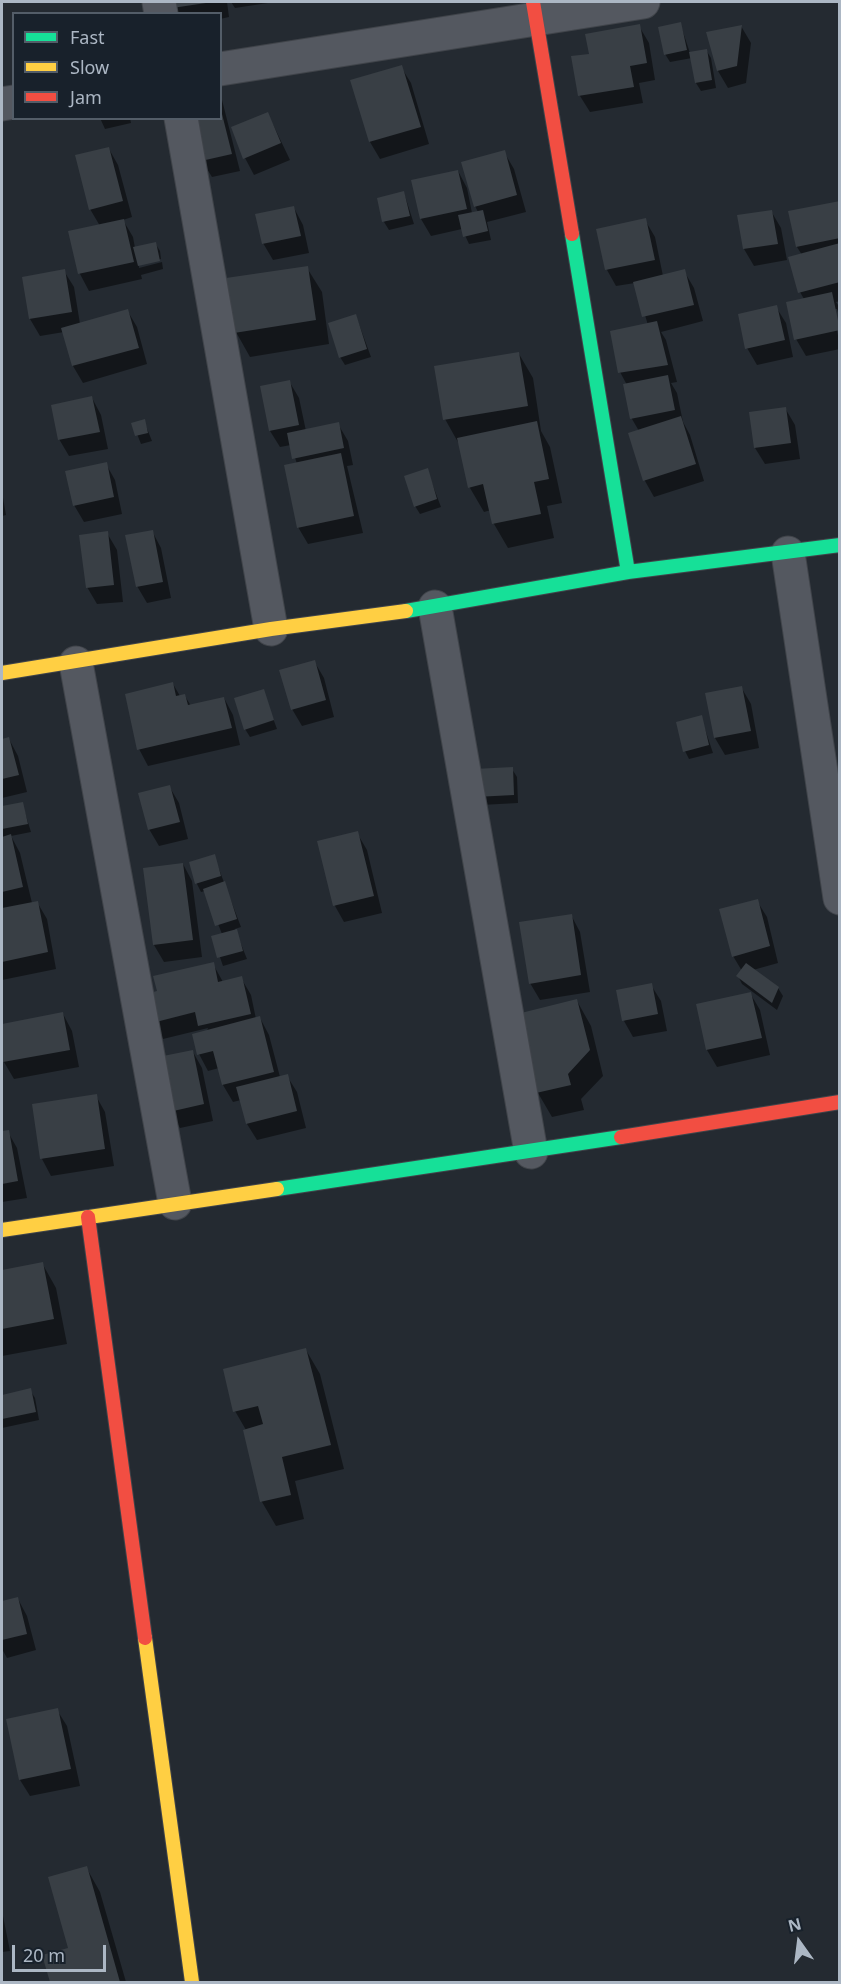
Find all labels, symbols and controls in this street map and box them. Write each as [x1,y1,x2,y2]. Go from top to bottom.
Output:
legend [12,12,222,120]
text: Fast [70,25,105,49]
text: Slow [70,55,109,79]
text: Jam [70,85,102,109]
north arrow [769,1912,829,1972]
text: N [786,1912,804,1937]
scale bar [15,1933,110,1971]
text: 20 m [23,1943,65,1967]

